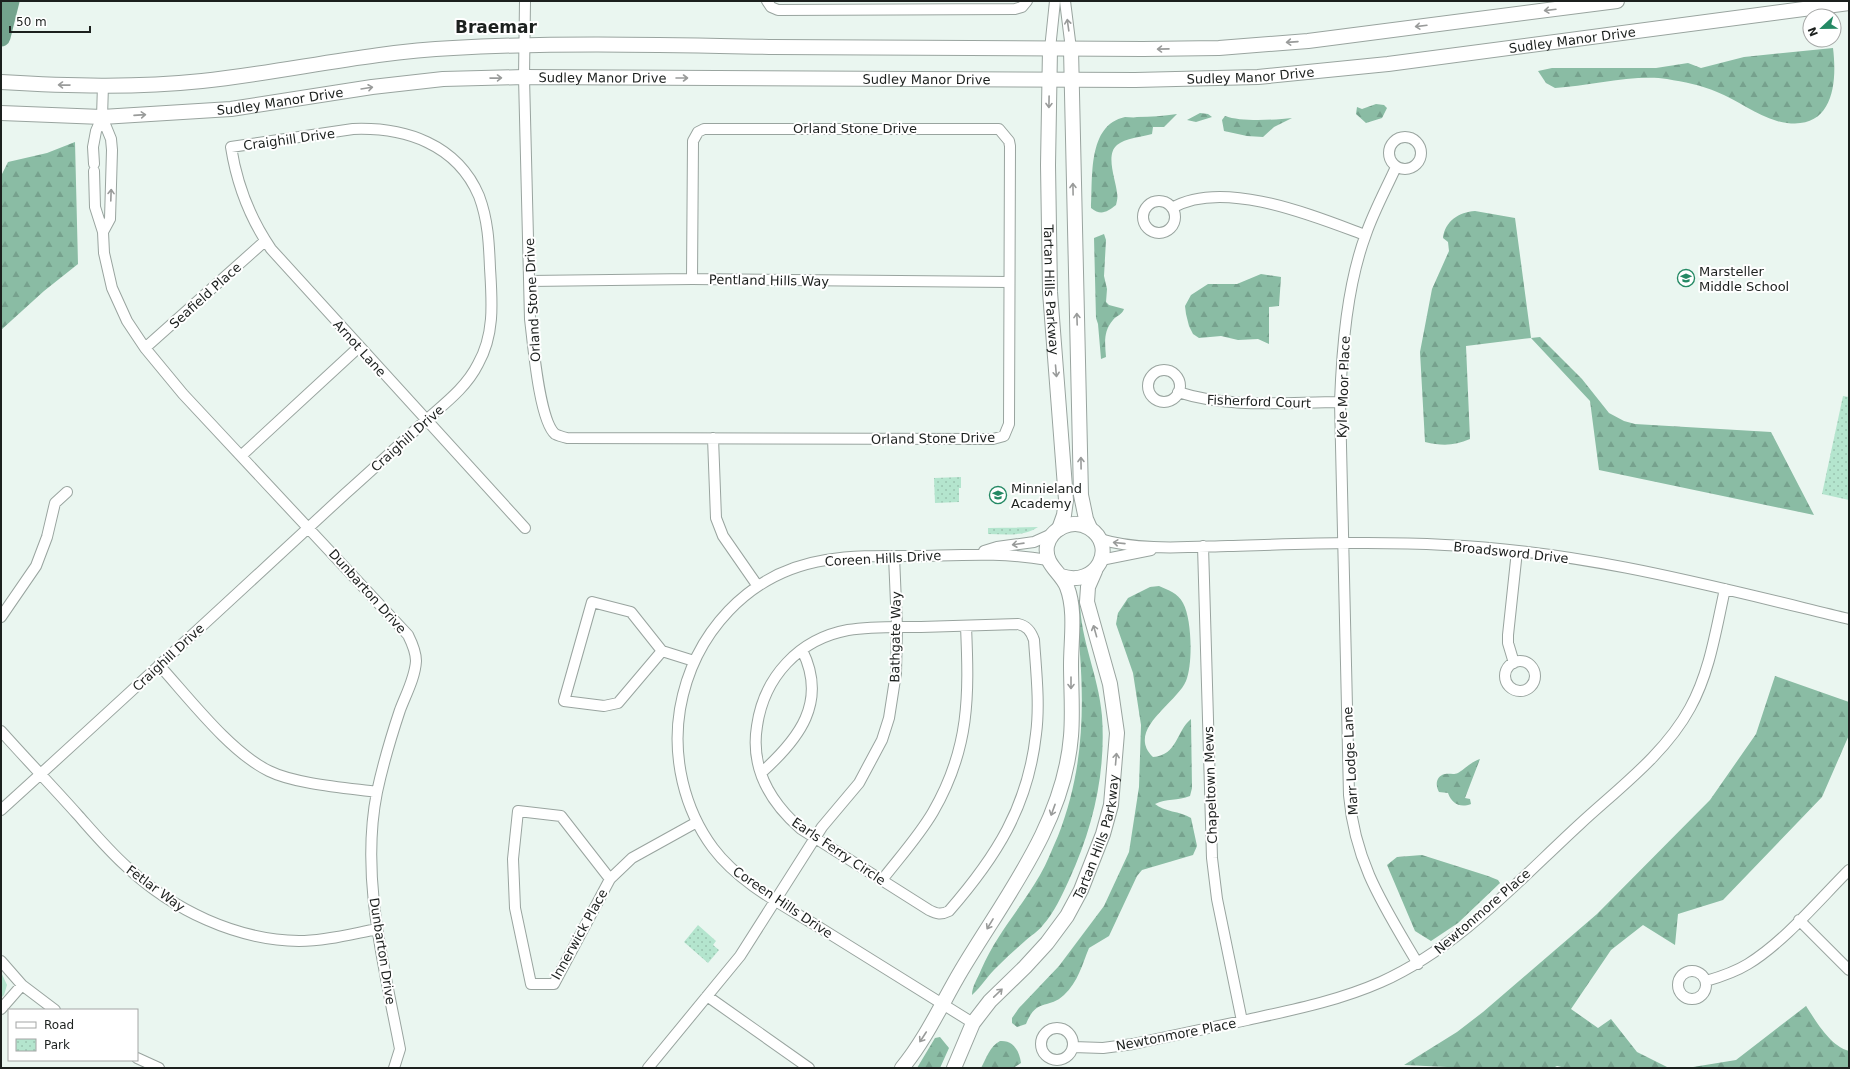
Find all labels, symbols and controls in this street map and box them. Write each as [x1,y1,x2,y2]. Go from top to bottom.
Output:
one-way arrow [1544,6,1557,14]
scale bar [10,8,90,34]
north arrow [1802,8,1842,48]
text: 50 m [16,15,47,29]
district label: Braemar [455,17,538,37]
one-way arrow [1064,19,1072,32]
one-way arrow [1415,23,1428,30]
street label: Sudley Manor Drive [1508,24,1637,56]
text: N [1805,25,1821,38]
one-way arrow [1286,38,1299,46]
one-way arrow [1157,45,1170,53]
street label: Sudley Manor Drive [1186,64,1315,87]
street label: Sudley Manor Drive [539,70,666,86]
street label: Sudley Manor Drive [863,72,990,87]
one-way arrow [489,74,502,82]
one-way arrow [675,74,688,82]
one-way arrow [58,82,71,89]
one-way arrow [360,84,373,92]
street label: Sudley Manor Drive [216,85,344,118]
one-way arrow [1045,95,1053,108]
one-way arrow [133,111,146,118]
street label: Orland Stone Drive [793,121,917,136]
street label: Craighill Drive [242,126,336,153]
one-way arrow [1069,183,1077,196]
one-way arrow [107,189,114,202]
street label: Tartan Hills Parkway [1041,224,1062,356]
street label: Orland Stone Drive [522,238,543,362]
street label: Seafield Place [167,259,244,331]
place label: Marsteller Middle School [1699,264,1789,294]
school or university icon: Marsteller Middle School [1676,268,1696,288]
street label: Pentland Hills Way [709,272,829,289]
one-way arrow [1074,313,1081,326]
street label: Arnot Lane [330,317,389,380]
street label: Kyle Moor Place [1334,336,1353,438]
one-way arrow [1052,364,1060,377]
street label: Fisherford Court [1207,392,1311,411]
street label: Craighill Drive [368,402,447,475]
street label: Orland Stone Drive [871,430,995,447]
one-way arrow [1077,457,1085,470]
place label: Minnieland Academy [1011,481,1082,511]
school or university icon: Minnieland Academy [988,485,1008,505]
one-way arrow [1113,539,1126,547]
street label: Broadsword Drive [1453,539,1569,566]
one-way arrow [1012,540,1025,548]
street label: Dunbarton Drive [326,546,409,637]
street label: Coreen Hills Drive [824,548,942,569]
street label: Bathgate Way [887,591,904,683]
street label: Craighill Drive [130,620,207,694]
one-way arrow [1091,625,1099,638]
one-way arrow [1067,676,1075,689]
street label: Marr Lodge Lane [1340,706,1361,816]
street label: Chapeltown Mews [1201,726,1220,844]
one-way arrow [1112,753,1119,766]
street label: Tartan Hills Parkway [1070,773,1122,903]
one-way arrow [1048,804,1056,816]
street label: Earls Ferry Circle [789,815,888,888]
street label: Fetlar Way [124,862,188,915]
street label: Coreen Hills Drive [730,864,835,941]
street label: Newtonmore Place [1431,866,1533,957]
street label: Innerwick Place [548,886,611,982]
street label: Dunbarton Drive [367,897,398,1006]
one-way arrow [986,918,994,929]
one-way arrow [993,988,1003,998]
legend [8,1009,138,1061]
street label: Newtonmore Place [1115,1015,1237,1053]
text: Road [44,1018,74,1032]
one-way arrow [919,1031,927,1042]
text: Park [44,1038,70,1052]

